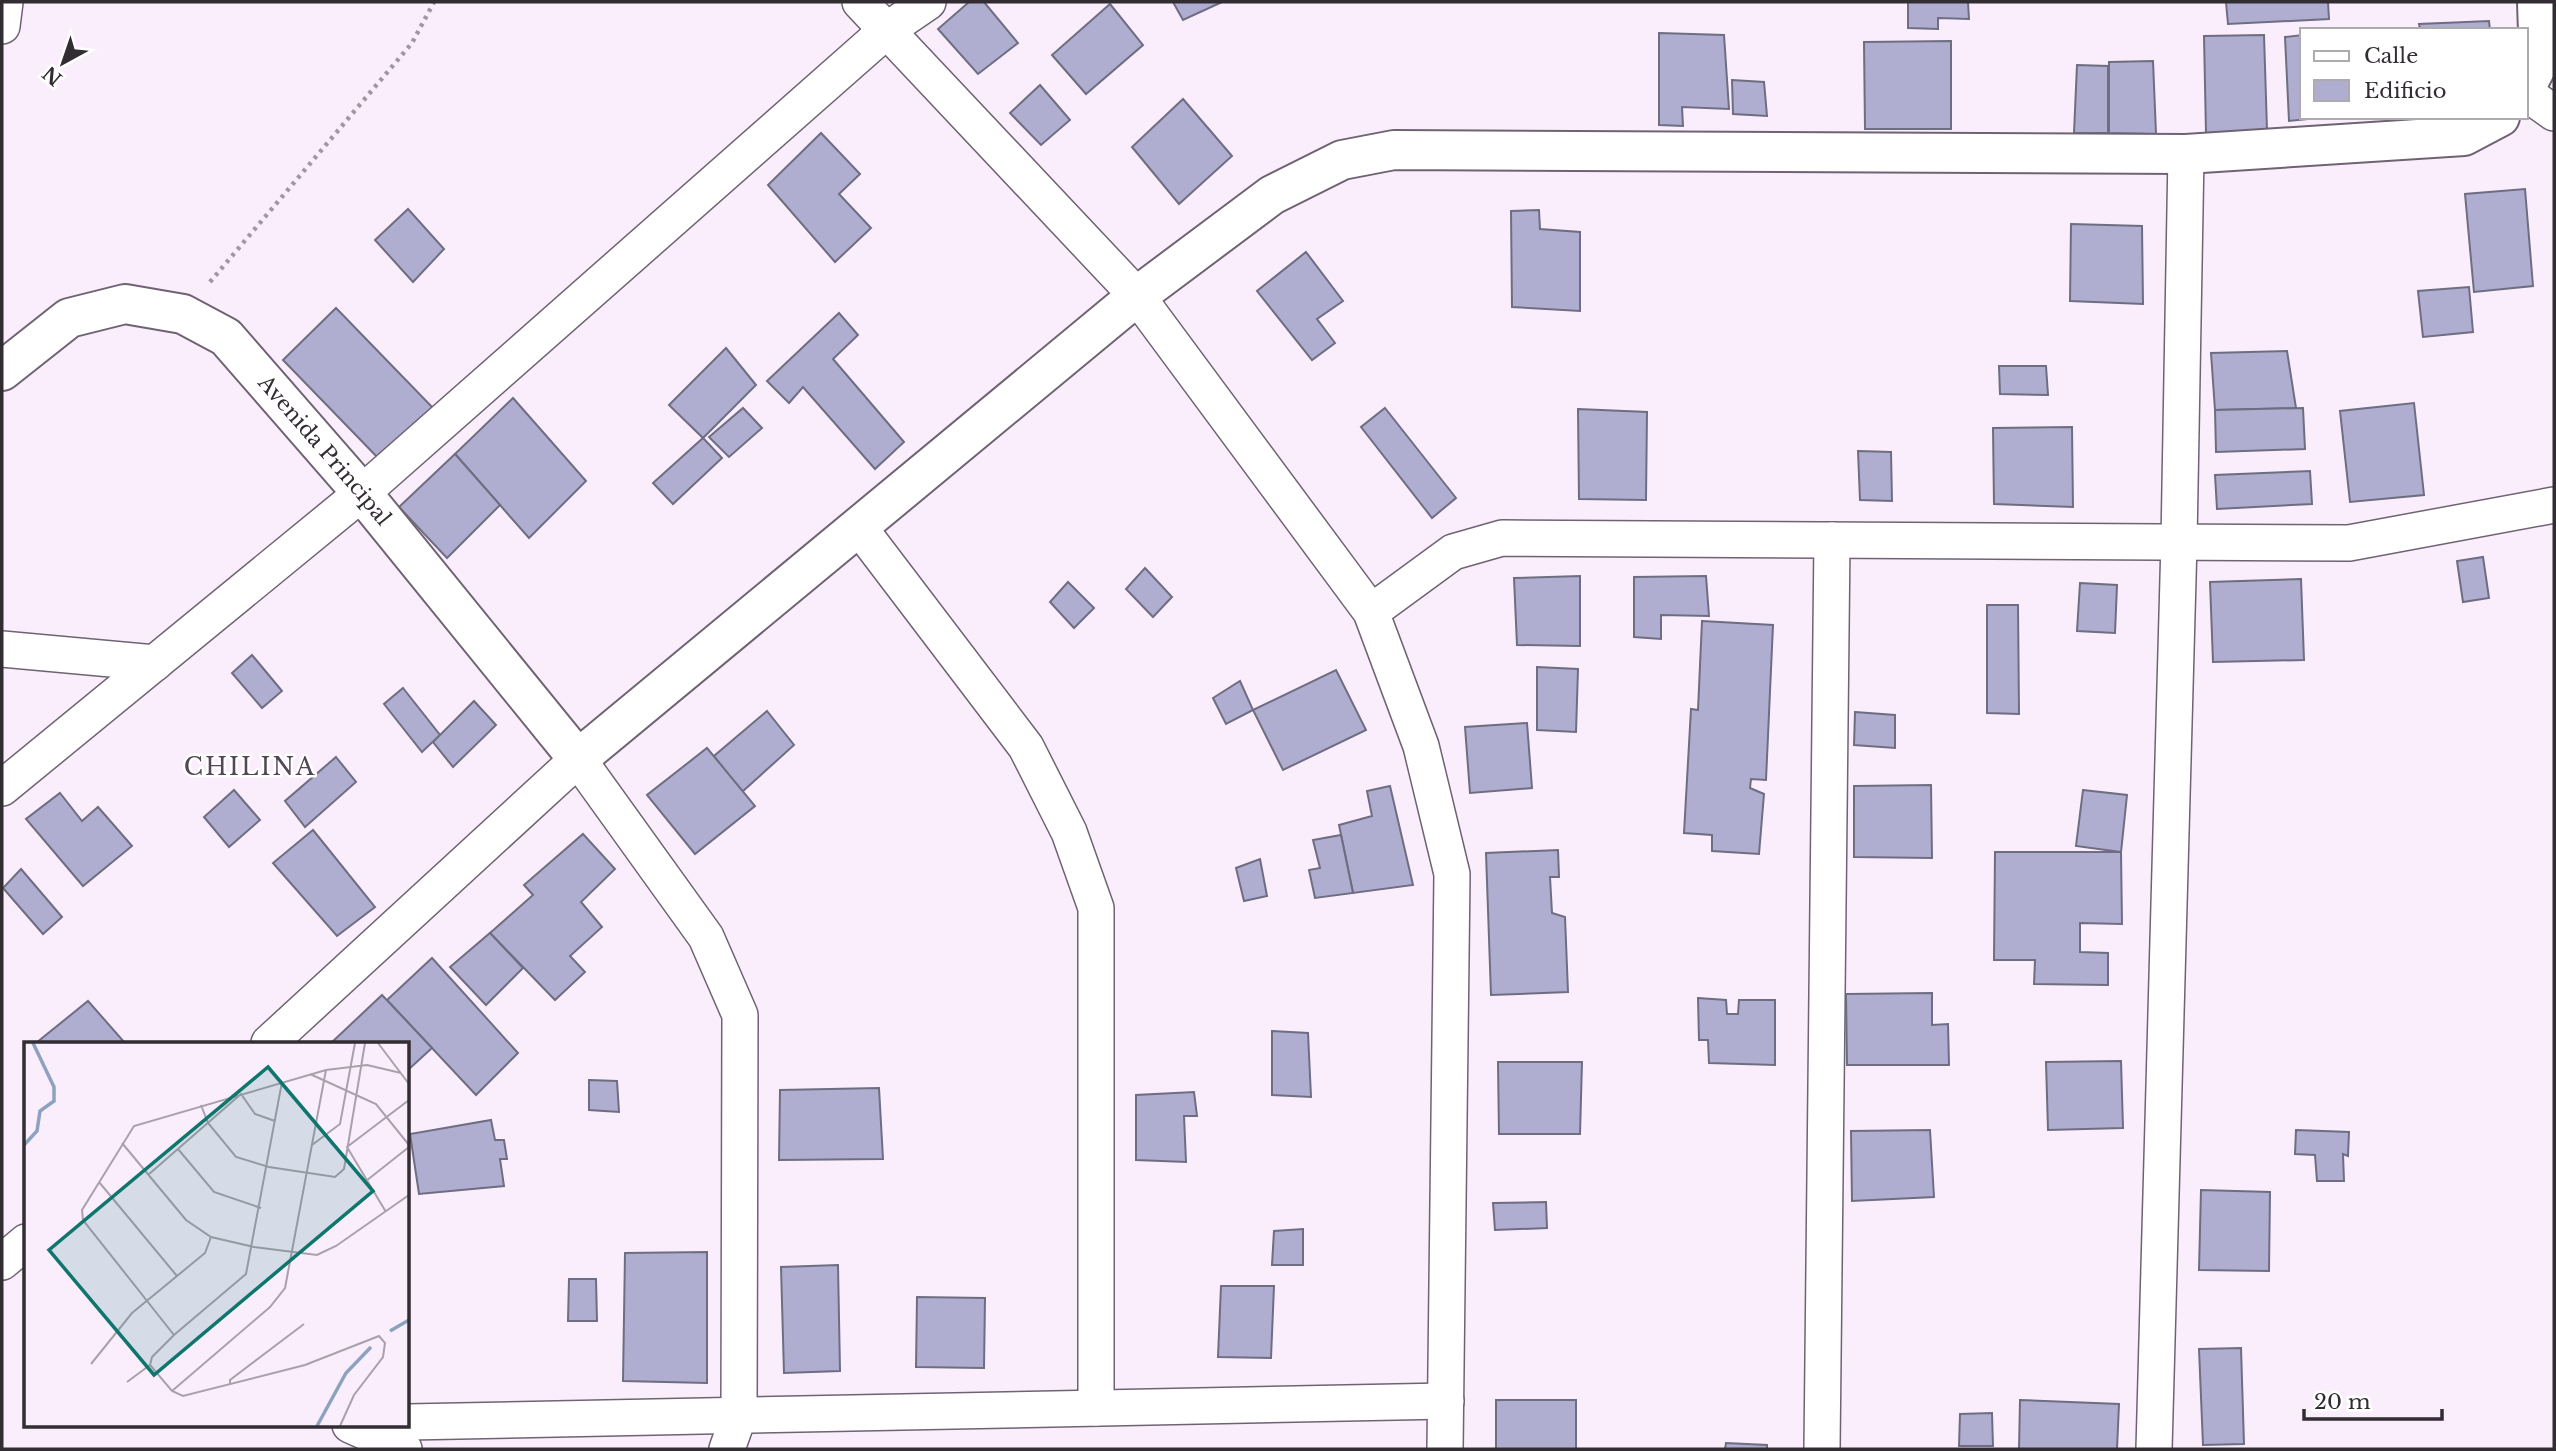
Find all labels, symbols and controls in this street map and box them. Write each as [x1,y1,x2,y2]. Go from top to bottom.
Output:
north arrow [28,28,98,98]
legend [2300,28,2528,119]
text: Calle [2364,43,2418,69]
text: N [38,61,67,90]
text: Edificio [2364,78,2446,104]
street label: Avenida Principal [252,369,396,531]
district label: CHILINA [184,752,316,781]
inset map [24,1042,410,1426]
scale bar [2304,1378,2442,1422]
text: 20 m [2314,1389,2371,1415]

